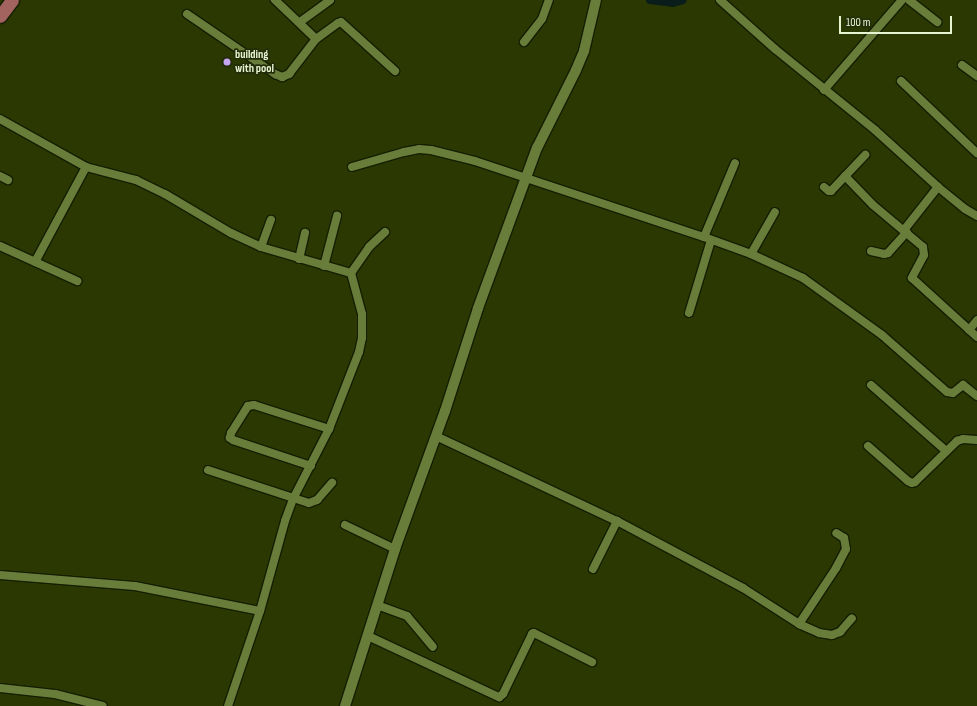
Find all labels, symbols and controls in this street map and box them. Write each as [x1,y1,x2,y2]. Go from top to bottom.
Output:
scale bar [841,8,954,34]
text: 100 m [846,15,871,30]
place label: building with pool [235,48,274,76]
marker: building with pool [222,57,232,67]

